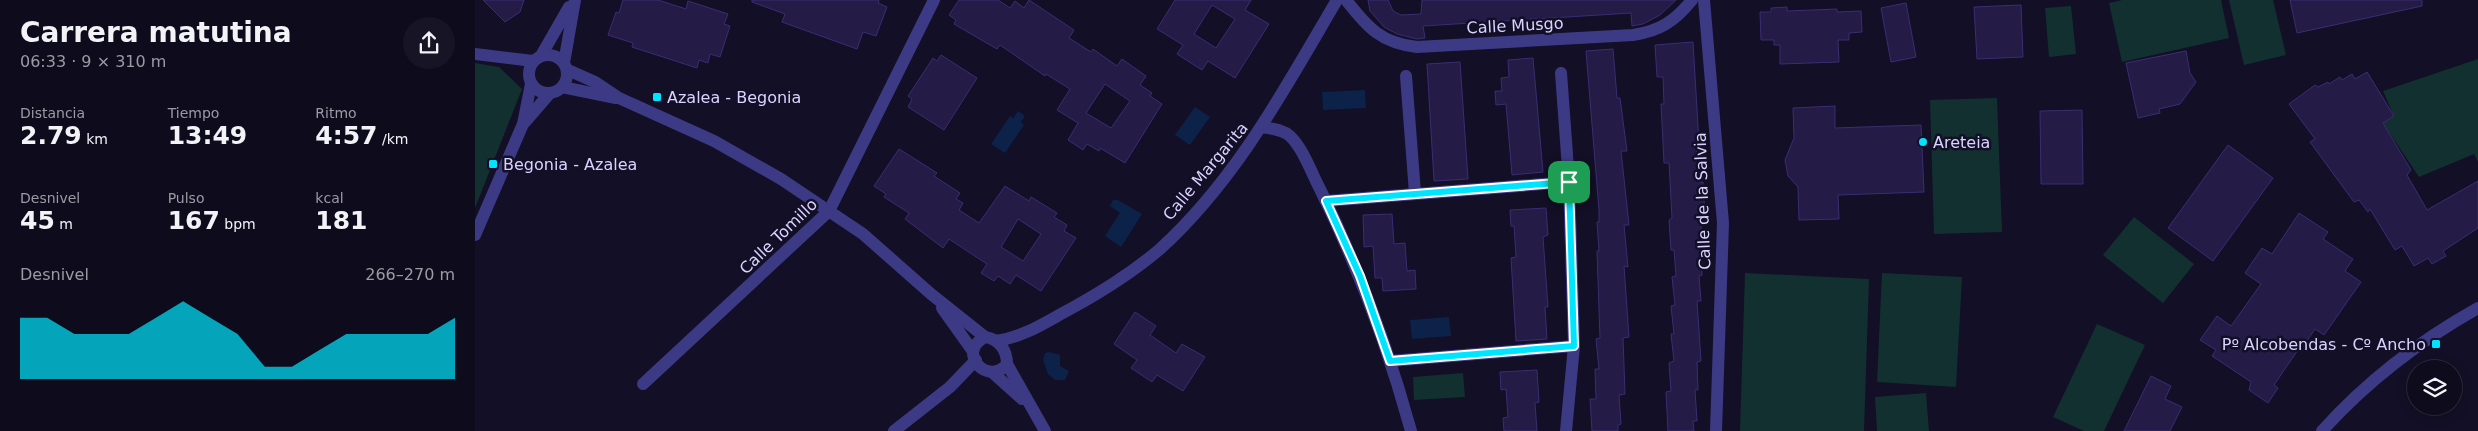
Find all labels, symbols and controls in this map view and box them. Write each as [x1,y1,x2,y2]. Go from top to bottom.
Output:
street label: Calle Musgo [1466,13,1564,38]
text: Carrera matutina [20,16,292,49]
button: share [403,17,455,69]
text: 06:33 · 9 × 310 m [20,52,166,71]
place label: Azalea - Begonia [667,88,801,107]
marker: Azalea - Begonia [651,91,663,103]
text: Distancia [20,105,85,121]
text: Tiempo [168,105,219,121]
text: Ritmo [315,105,357,121]
street label: Calle Margarita [1159,119,1252,224]
text: 2.79 [20,121,82,150]
text: 13:49 [168,121,247,150]
text: 4:57 [315,121,378,150]
text: km [82,131,108,147]
text: /km [378,131,408,147]
street label: Calle de la Salvia [1691,132,1714,270]
place label: Areteia [1933,133,1990,152]
marker: Areteia [1917,136,1929,148]
place label: Begonia - Azalea [503,155,637,174]
marker: Begonia - Azalea [487,158,499,170]
pin [1548,161,1590,203]
icon: arrive [1555,168,1583,196]
text: Desnivel [20,190,80,206]
text: Pulso [168,190,204,206]
text: kcal [315,190,344,206]
street label: Calle Tomillo [736,195,821,278]
text: 45 [20,206,55,235]
text: 167 [168,206,220,235]
text: 181 [315,206,368,235]
text: m [55,216,73,232]
text: bpm [220,216,256,232]
text: Desnivel [20,265,89,284]
text: 266–270 m [365,265,455,284]
place label: Pº Alcobendas - Cº Ancho [2222,335,2426,354]
marker: Pº Alcobendas - Cº Ancho [2430,338,2442,350]
map controls [2407,360,2462,415]
button: layers [2407,360,2462,415]

